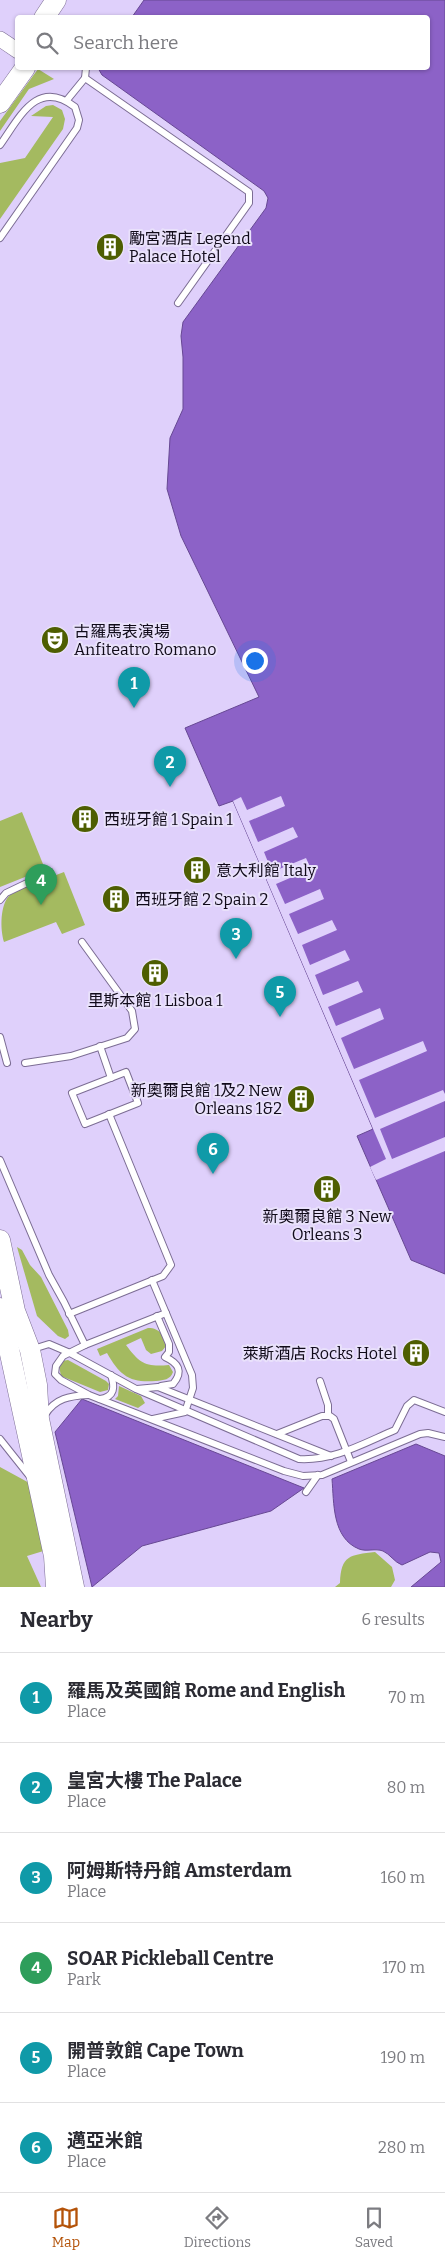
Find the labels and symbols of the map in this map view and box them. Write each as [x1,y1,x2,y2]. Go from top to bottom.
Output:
place label: 勵宮酒店 Legend Palace Hotel [129,229,251,266]
building icon: 勵宮酒店 Legend Palace Hotel [95,232,125,262]
place label: 古羅馬表演場 Anfiteatro Romano [74,622,216,659]
theatre icon: 古羅馬表演場 Anfiteatro Romano [40,625,70,655]
your location [242,648,268,674]
pin: 1 [118,667,150,708]
pin: 2 [154,746,186,787]
building icon: 西班牙館 1 Spain 1 [70,804,100,834]
place label: 西班牙館 1 Spain 1 [104,810,233,829]
building icon: 意大利館 Italy [182,855,212,885]
place label: 意大利館 Italy [216,861,317,880]
pin: 4 [25,864,57,905]
building icon: 西班牙館 2 Spain 2 [101,884,131,914]
place label: 西班牙館 2 Spain 2 [135,890,268,909]
pin: 3 [220,918,252,959]
building icon: 里斯本館 1 Lisboa 1 [140,958,170,988]
pin: 5 [264,976,296,1017]
place label: 里斯本館 1 Lisboa 1 [88,991,223,1010]
place label: 新奧爾良館 1及2 New Orleans 1&2 [131,1081,282,1118]
building icon: 新奧爾良館 1及2 New Orleans 1&2 [286,1084,316,1114]
pin: 6 [197,1133,229,1174]
building icon: 新奧爾良館 3 New Orleans 3 [312,1174,342,1204]
place label: 新奧爾良館 3 New Orleans 3 [262,1207,392,1244]
building icon: 萊斯酒店 Rocks Hotel [401,1338,431,1368]
place label: 萊斯酒店 Rocks Hotel [242,1344,397,1363]

